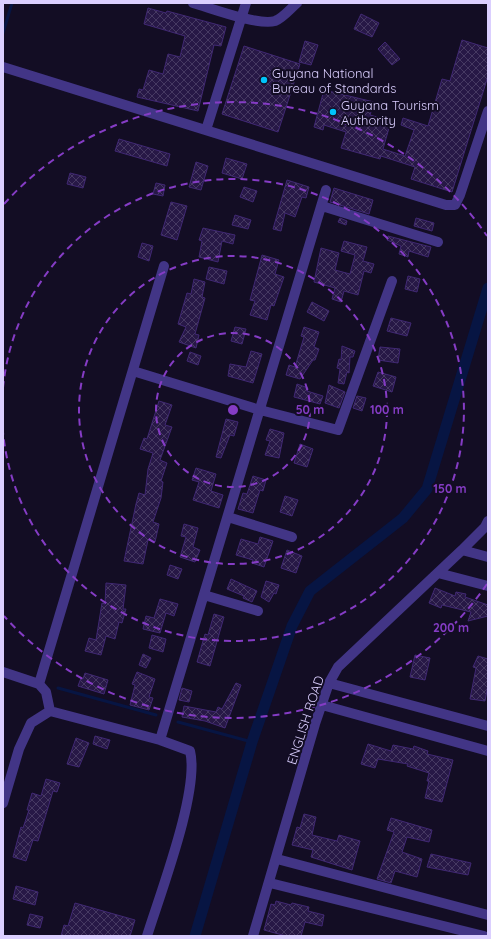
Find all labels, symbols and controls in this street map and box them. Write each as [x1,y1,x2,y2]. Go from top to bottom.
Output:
place label: Guyana National Bureau of Standards [272,65,396,96]
marker: Guyana National Bureau of Standards [259,75,269,85]
place label: Guyana Tourism Authority [341,97,439,128]
marker: Guyana Tourism Authority [328,107,338,117]
text: 50 m [296,402,324,417]
text: 100 m [370,402,404,417]
centre of rings [226,403,240,417]
text: 150 m [433,481,467,496]
text: 200 m [433,620,469,635]
street label: ENGLISH ROAD [283,674,327,766]

